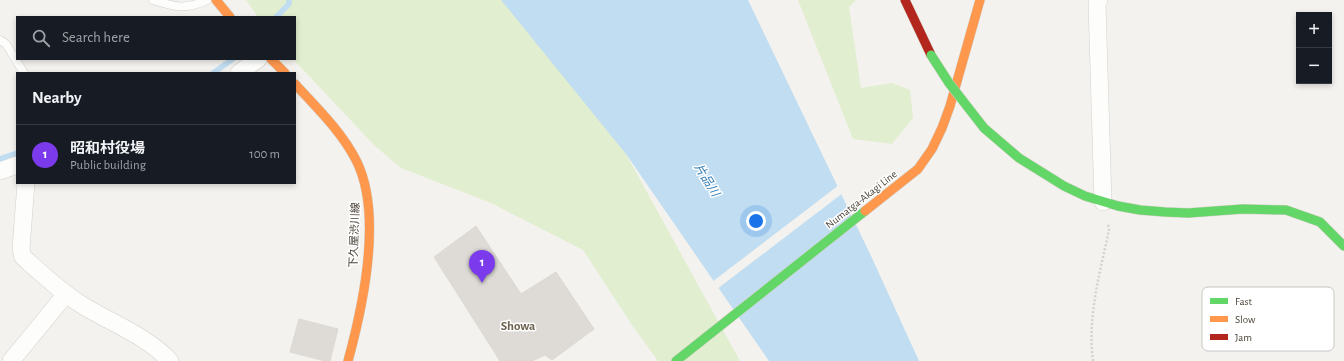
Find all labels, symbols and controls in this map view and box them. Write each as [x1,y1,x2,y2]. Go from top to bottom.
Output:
map controls [1296,12,1332,84]
button: + [1296,12,1332,48]
search box [16,16,296,60]
icon: search [30,27,52,49]
text: Search here [62,30,130,45]
button: − [1296,48,1332,84]
text: Nearby [32,89,82,106]
text: 昭和村役場 [70,141,145,156]
text: 1 [43,148,47,161]
text: 100 m [249,148,280,161]
text: Public building [70,159,146,172]
water label: 片品川 [692,161,724,200]
street label: Numatga-Akagi Line [824,168,899,231]
street label: 下久屋渋川線 [347,202,361,268]
your location [746,211,766,231]
pin: 1 [469,250,495,283]
legend [1202,287,1334,351]
text: Fast [1235,296,1253,307]
text: Slow [1235,314,1256,325]
district label: Showa [501,320,535,333]
text: Jam [1235,332,1252,343]

